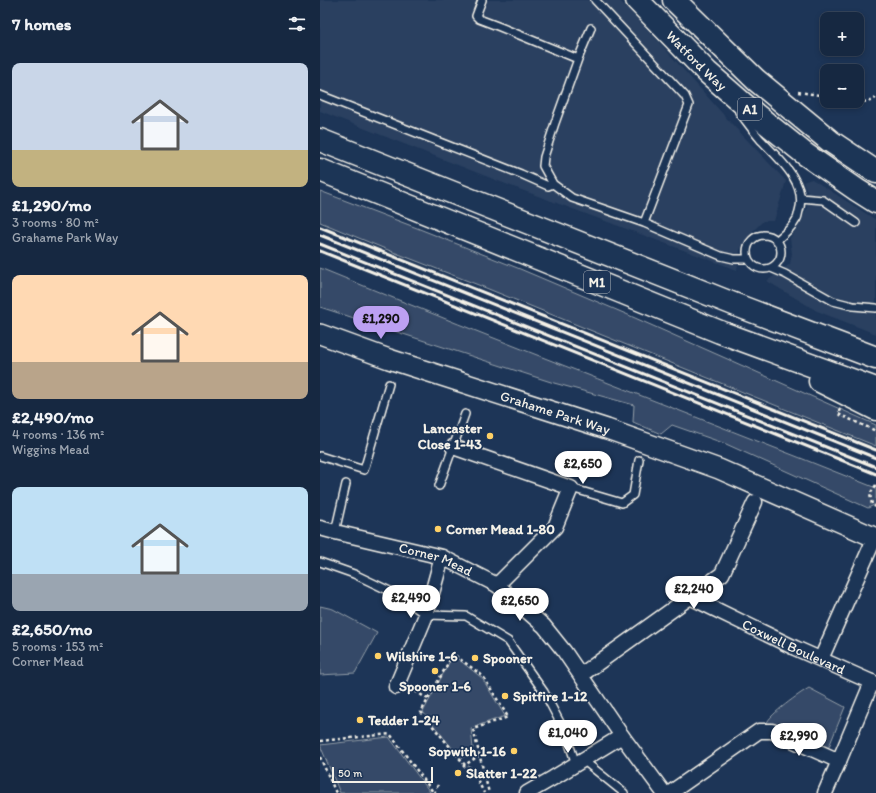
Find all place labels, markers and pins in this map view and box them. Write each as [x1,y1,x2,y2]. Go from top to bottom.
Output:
pin: £1,290 [348,306,414,340]
place label: Lancaster Close 1-43 [418,420,483,453]
marker: Lancaster Close 1-43 [485,431,495,441]
pin: £2,650 [550,451,616,485]
place label: Corner Mead 1-80 [446,521,555,538]
marker: Corner Mead 1-80 [433,524,443,534]
pin: £2,240 [661,576,727,610]
pin: £2,490 [378,585,444,619]
pin: £2,650 [487,588,553,622]
place label: Wilshire 1-6 [386,648,458,665]
place label: Spooner [483,650,533,667]
marker: Wilshire 1-6 [373,651,383,661]
marker: Spooner [470,653,480,663]
marker: Spooner 1-6 [430,666,440,676]
place label: Spooner 1-6 [399,678,472,695]
place label: Spitfire 1-12 [513,688,588,705]
marker: Spitfire 1-12 [500,691,510,701]
place label: Tedder 1-24 [367,712,440,729]
marker: Tedder 1-24 [355,715,365,725]
pin: £1,040 [535,720,601,754]
pin: £2,990 [766,723,832,757]
place label: Sopwith 1-16 [428,743,507,760]
marker: Sopwith 1-16 [509,746,519,756]
place label: Slatter 1-22 [466,765,538,782]
marker: Slatter 1-22 [453,768,463,778]

